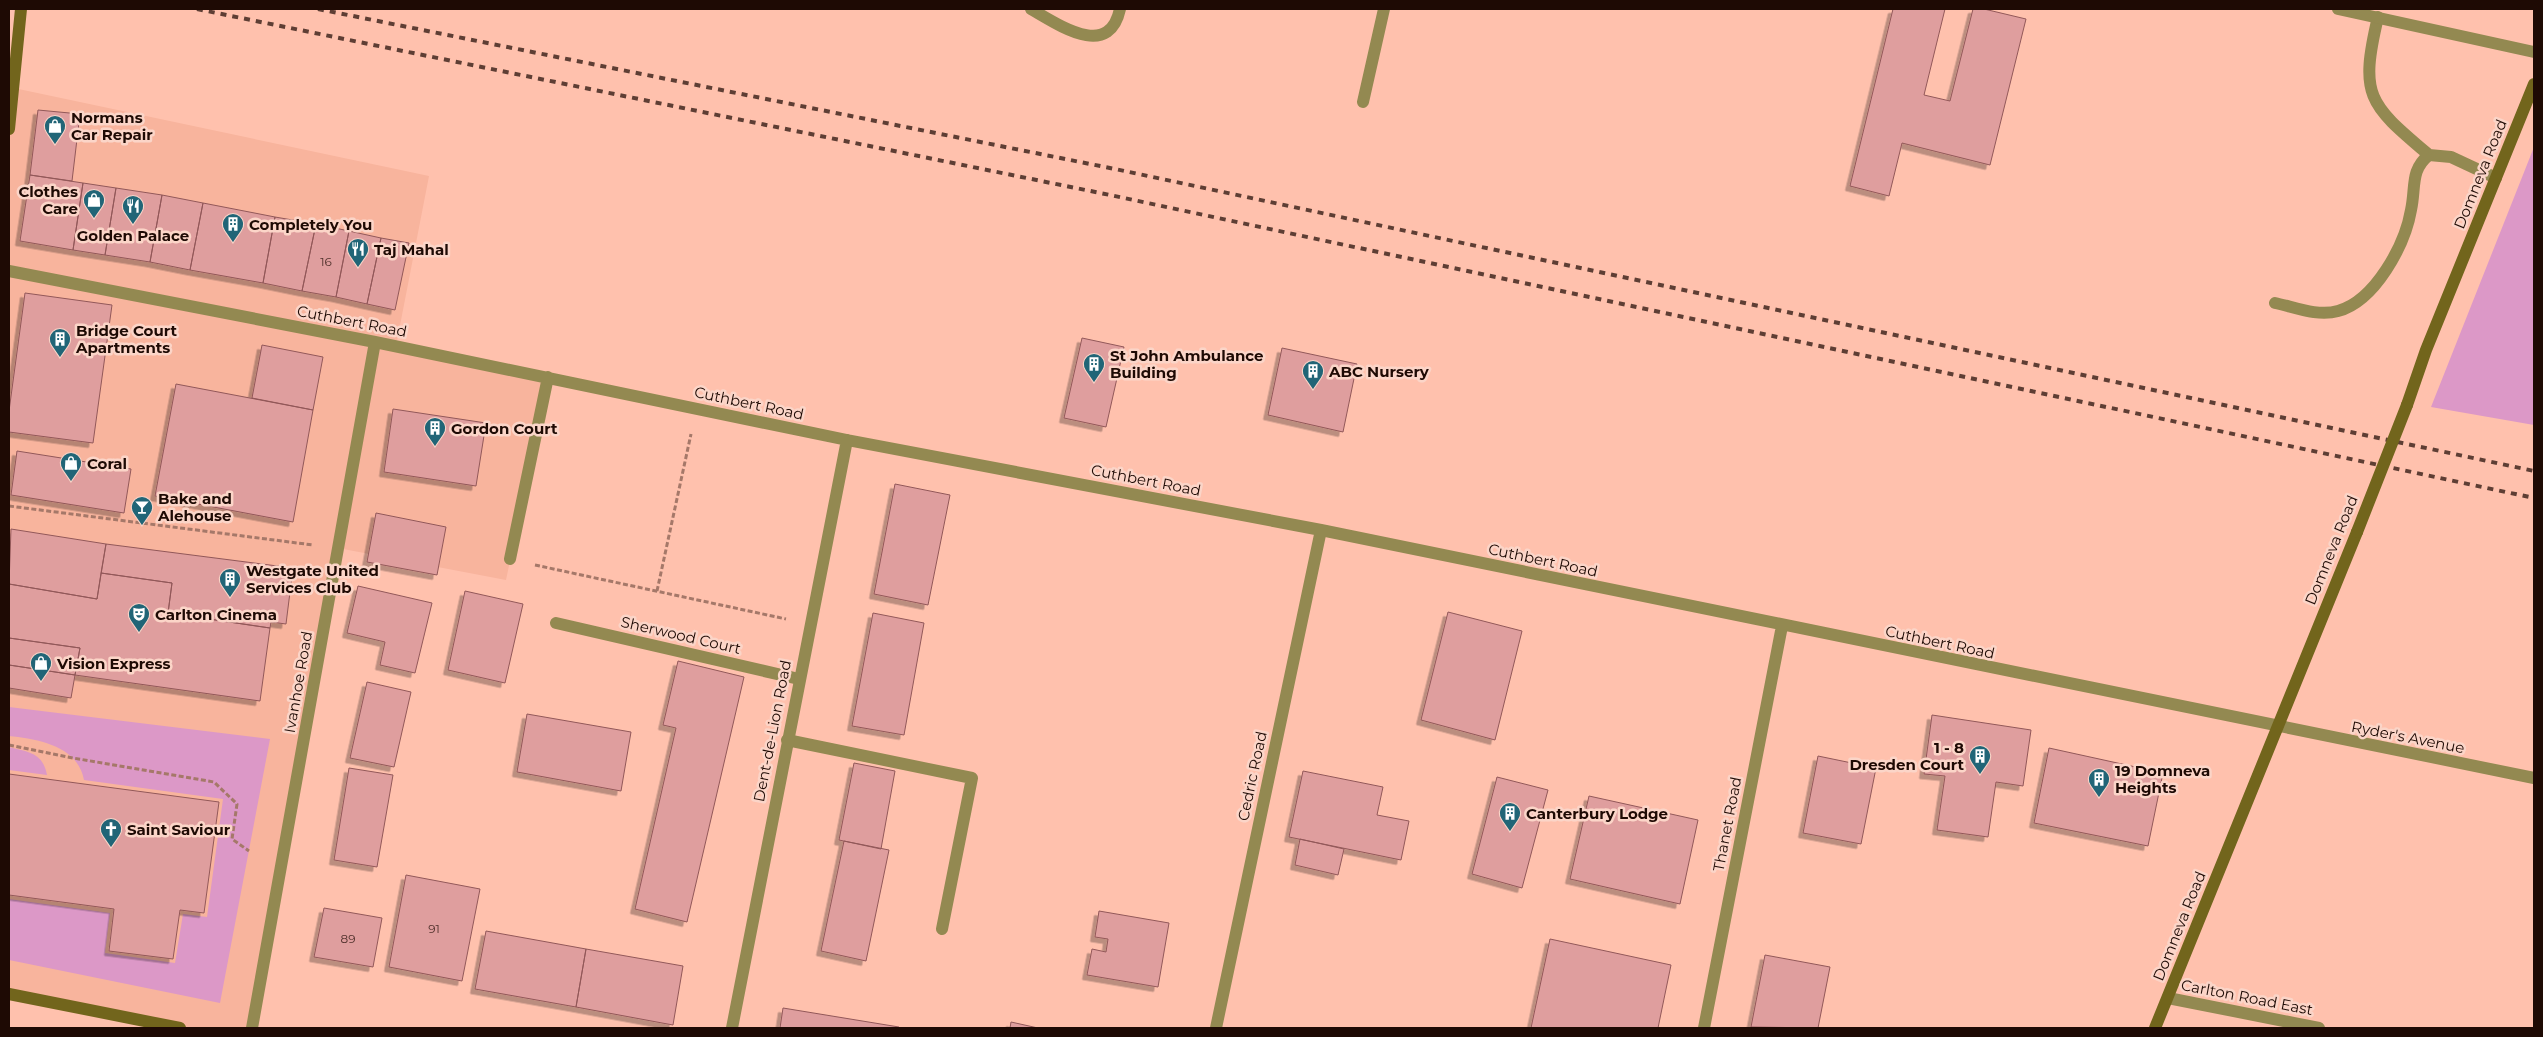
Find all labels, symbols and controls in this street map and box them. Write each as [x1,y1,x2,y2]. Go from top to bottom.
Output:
place label: Normans Car Repair [71,108,153,144]
shop icon: Normans Car Repair [43,114,67,145]
street label: Domneva Road [2449,116,2511,232]
place label: Clothes Care [18,182,78,218]
shop icon: Clothes Care [82,188,106,219]
restaurant icon: Golden Palace [121,194,145,225]
building icon: Completely You [221,212,245,243]
place label: Completely You [249,215,372,234]
place label: Golden Palace [77,226,189,245]
restaurant icon: Taj Mahal [346,237,370,268]
place label: Taj Mahal [374,240,449,259]
house number: 16 [320,254,332,269]
street label: Cuthbert Road [296,301,408,341]
place label: Bridge Court Apartments [75,321,177,357]
building icon: Bridge Court Apartments [48,327,72,358]
place label: St John Ambulance Building [1110,346,1264,382]
building icon: St John Ambulance Building [1082,352,1106,383]
building icon: ABC Nursery [1301,359,1325,390]
place label: ABC Nursery [1328,362,1430,381]
street label: Cuthbert Road [693,382,805,424]
building icon: Gordon Court [423,416,447,447]
place label: Gordon Court [451,419,558,438]
shop icon: Coral [59,451,83,482]
place label: Coral [87,454,127,473]
street label: Cuthbert Road [1090,460,1202,500]
place label: Bake and Alehouse [157,489,232,525]
street label: Domneva Road [2300,492,2362,608]
bar icon: Bake and Alehouse [130,495,154,526]
street label: Cuthbert Road [1487,539,1599,581]
place label: Westgate United Services Club [246,561,379,597]
building icon: Westgate United Services Club [218,567,242,598]
theatre icon: Carlton Cinema [127,602,151,633]
place label: Carlton Cinema [155,605,277,624]
street label: Sherwood Court [619,612,743,658]
street label: Cuthbert Road [1884,621,1996,663]
street label: Ivanhoe Road [280,630,316,734]
shop icon: Vision Express [29,651,53,682]
place label: Vision Express [56,654,171,673]
street label: Dent-de-Lion Road [749,658,795,804]
street label: Ryder's Avenue [2350,717,2466,757]
street label: Cedric Road [1233,729,1271,823]
place label: 1 - 8 Dresden Court [1849,738,1964,774]
building icon: 1 - 8 Dresden Court [1968,744,1992,775]
place label: 19 Domneva Heights [2115,761,2210,797]
building icon: 19 Domneva Heights [2087,767,2111,798]
street label: Thanet Road [1709,775,1745,873]
building icon: Canterbury Lodge [1498,801,1522,832]
place label: Canterbury Lodge [1526,804,1668,823]
church icon: Saint Saviour [99,817,123,848]
place label: Saint Saviour [127,820,231,839]
street label: Domneva Road [2148,868,2210,984]
house number: 91 [428,921,440,936]
house number: 89 [341,931,355,946]
street label: Carlton Road East [2180,975,2314,1019]

